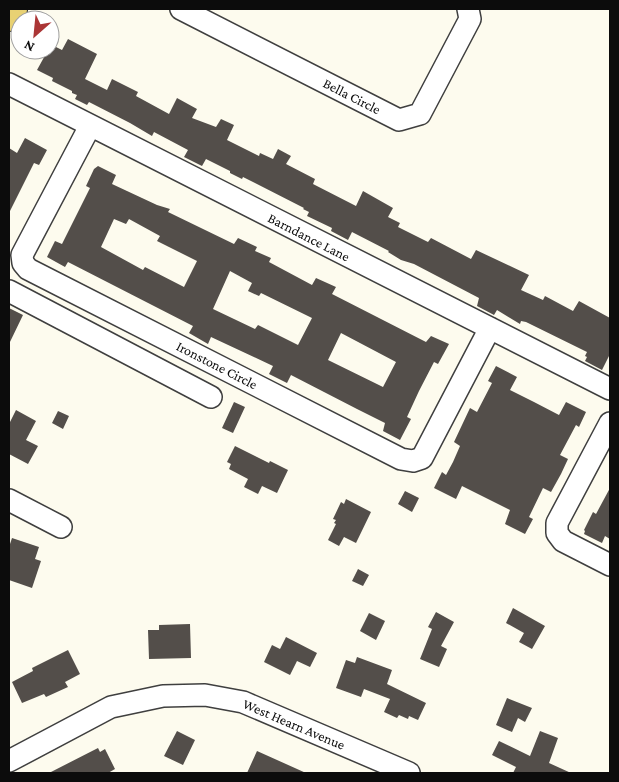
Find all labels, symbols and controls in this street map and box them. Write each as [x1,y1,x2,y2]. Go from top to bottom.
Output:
north arrow [10,10,60,60]
text: N [21,37,37,56]
street label: Bella Circle [321,75,383,117]
street label: Barndance Lane [265,210,353,264]
street label: Ironstone Circle [174,338,260,392]
street label: West Hearn Avenue [241,695,347,753]

